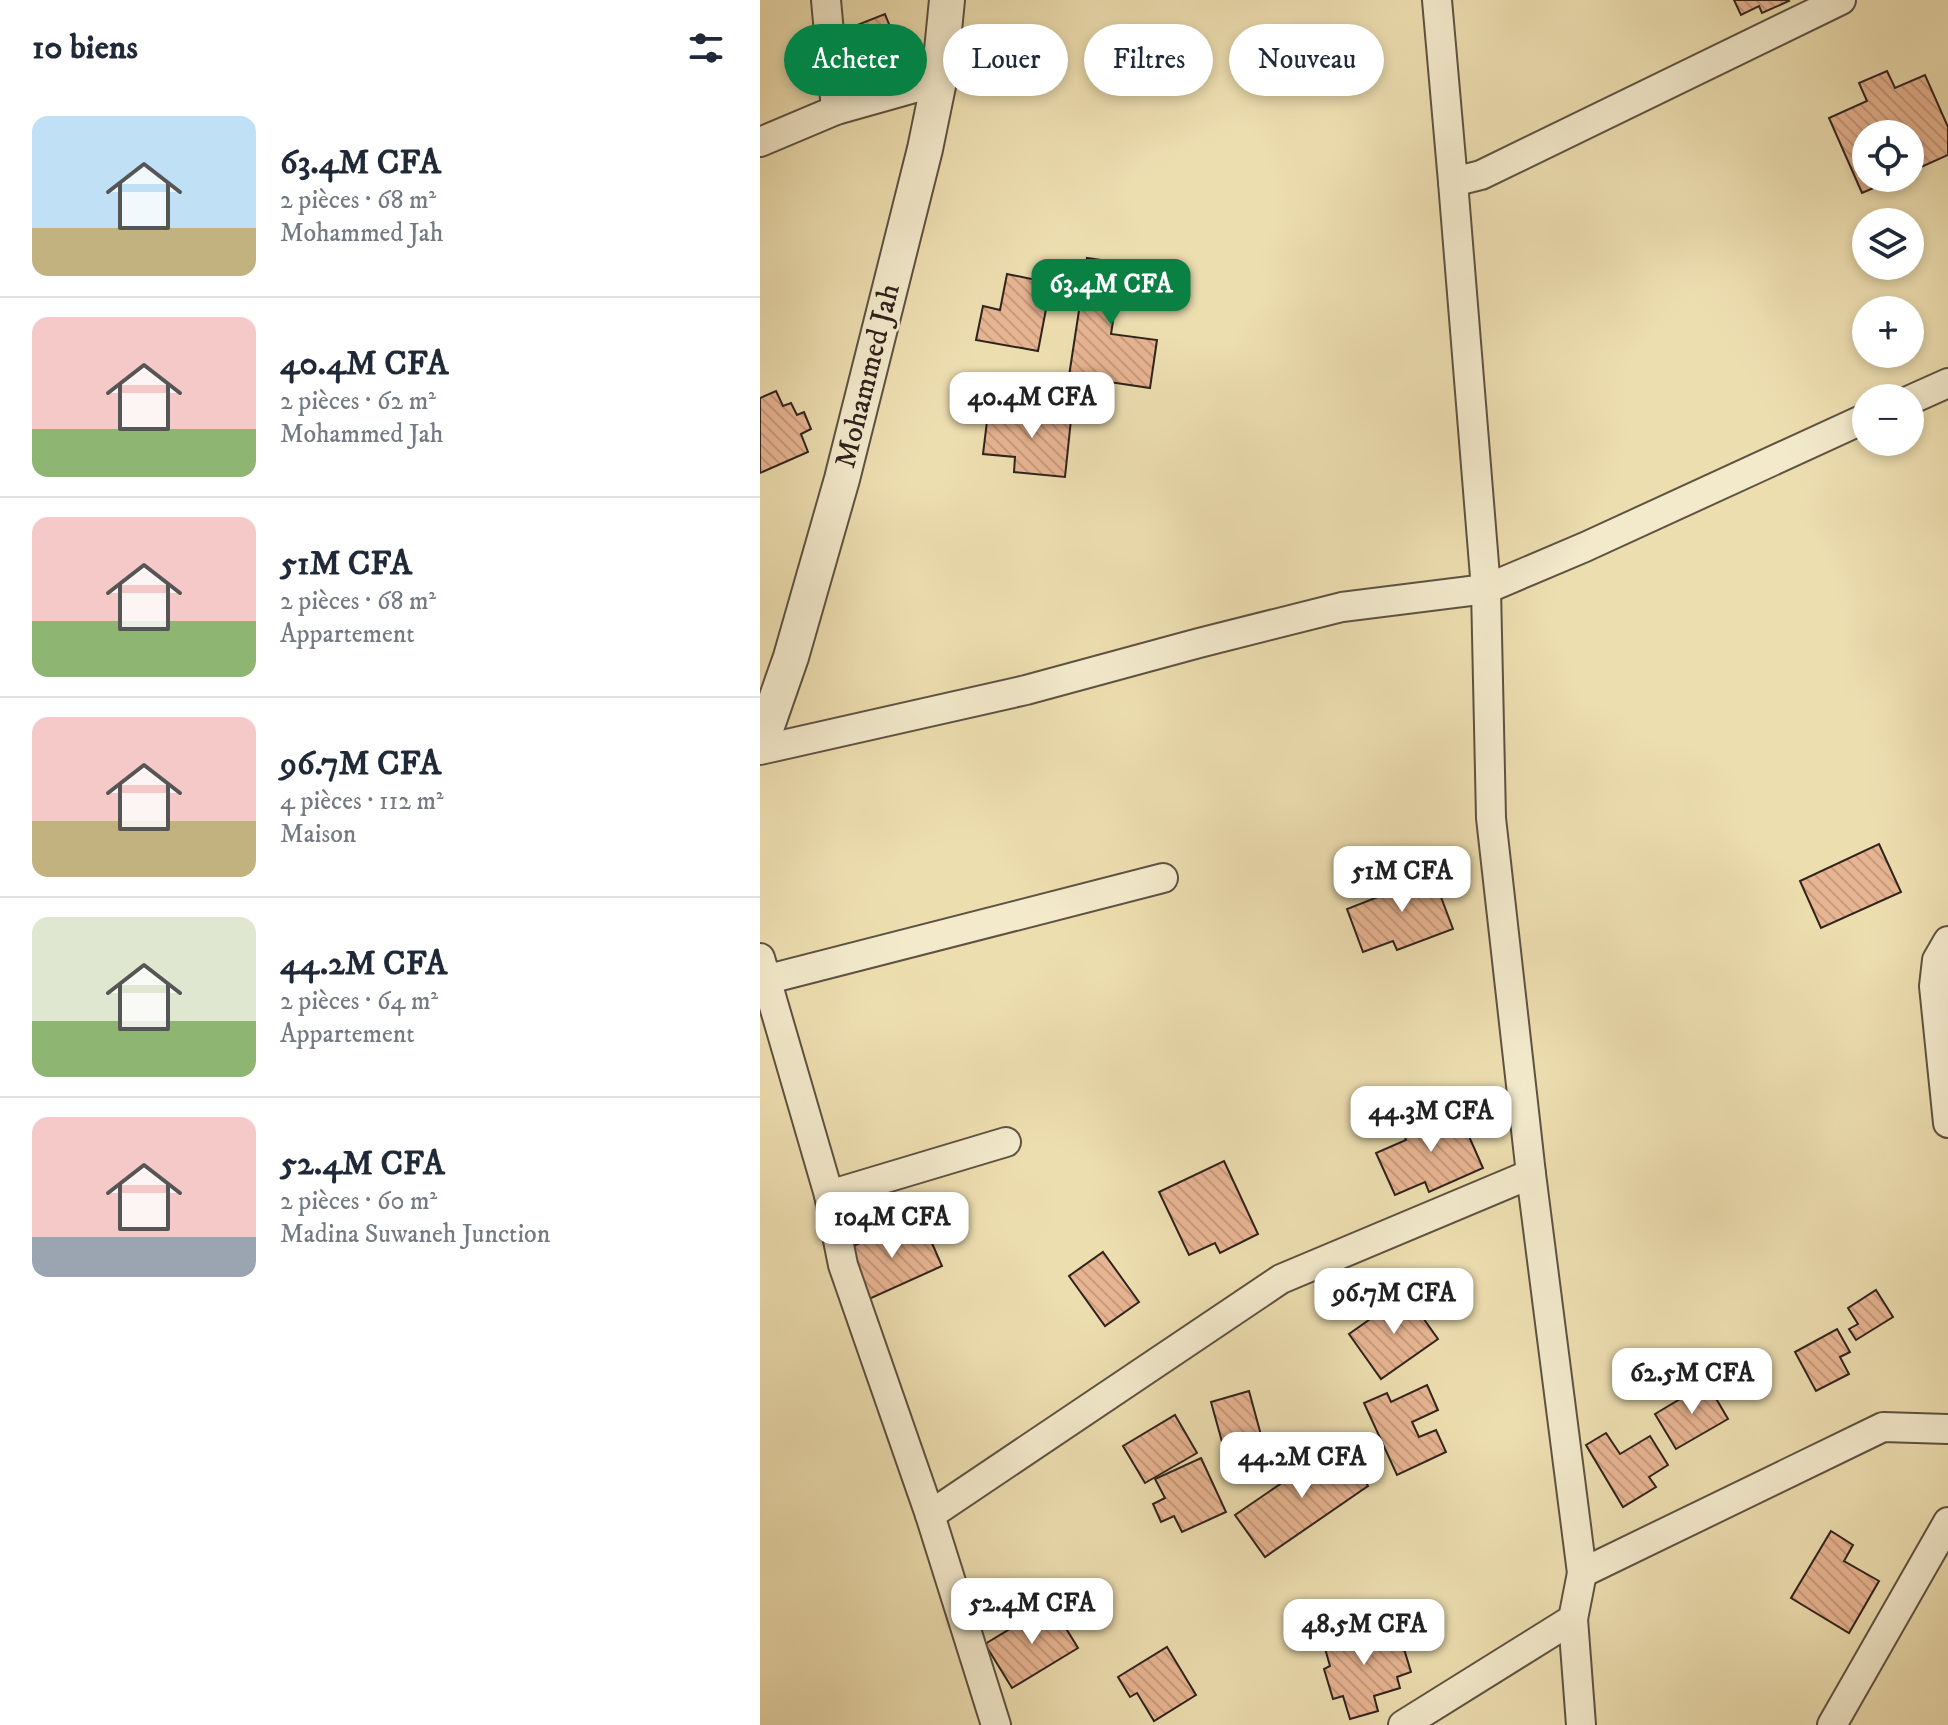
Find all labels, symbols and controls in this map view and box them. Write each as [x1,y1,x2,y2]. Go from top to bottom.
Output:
chip: Acheter [784,24,927,96]
chip: Louer [943,24,1068,96]
chip: Filtres [1084,24,1213,96]
chip: Nouveau [1229,24,1384,96]
icon: filters [684,26,728,70]
text: 10 biens [32,27,138,69]
map controls [1852,120,1924,456]
button: locate [1852,120,1924,192]
text: 63.4M CFA [280,142,441,184]
icon: home [96,148,192,244]
text: 2 pièces · 68 m² [280,184,436,217]
button: layers [1852,208,1924,280]
text: Mohammed Jah [280,217,443,250]
pin: 63.4M CFA [1019,259,1203,327]
text: 63.4M CFA [1049,268,1173,301]
street label: Mohammed Jah [827,280,909,472]
button: + [1852,296,1924,368]
text: 40.4M CFA [280,343,448,385]
icon: home [96,349,192,445]
pin: 40.4M CFA [940,372,1124,440]
text: 40.4M CFA [968,381,1096,414]
button: − [1852,384,1924,456]
text: 2 pièces · 62 m² [280,385,436,418]
text: Mohammed Jah [280,418,443,451]
text: 51M CFA [280,543,412,585]
icon: home [96,549,192,645]
text: 2 pièces · 68 m² [280,585,436,618]
text: Appartement [280,618,414,651]
text: 96.7M CFA [280,743,441,785]
icon: home [96,749,192,845]
text: 4 pièces · 112 m² [280,785,444,818]
text: Maison [280,818,356,851]
pin: 51M CFA [1328,846,1476,914]
text: 51M CFA [1352,855,1452,888]
text: 44.2M CFA [280,943,447,985]
icon: home [96,949,192,1045]
text: 2 pièces · 64 m² [280,985,438,1018]
text: Appartement [280,1018,414,1051]
pin: 44.3M CFA [1339,1086,1523,1154]
text: 44.3M CFA [1369,1095,1493,1128]
text: 52.4M CFA [280,1143,445,1185]
icon: home [96,1149,192,1245]
text: 2 pièces · 60 m² [280,1185,437,1218]
pin: 104M CFA [809,1192,975,1260]
text: 104M CFA [834,1201,950,1234]
text: Madina Suwaneh Junction [280,1218,550,1251]
pin: 96.7M CFA [1302,1268,1486,1336]
text: 96.7M CFA [1332,1277,1456,1310]
pin: 62.5M CFA [1600,1348,1784,1416]
text: 62.5M CFA [1630,1357,1754,1390]
pin: 44.2M CFA [1210,1432,1394,1500]
text: 44.2M CFA [1238,1441,1366,1474]
pin: 52.4M CFA [940,1578,1124,1646]
text: 52.4M CFA [969,1587,1095,1620]
pin: 48.5M CFA [1272,1599,1456,1667]
text: 48.5M CFA [1301,1608,1427,1641]

